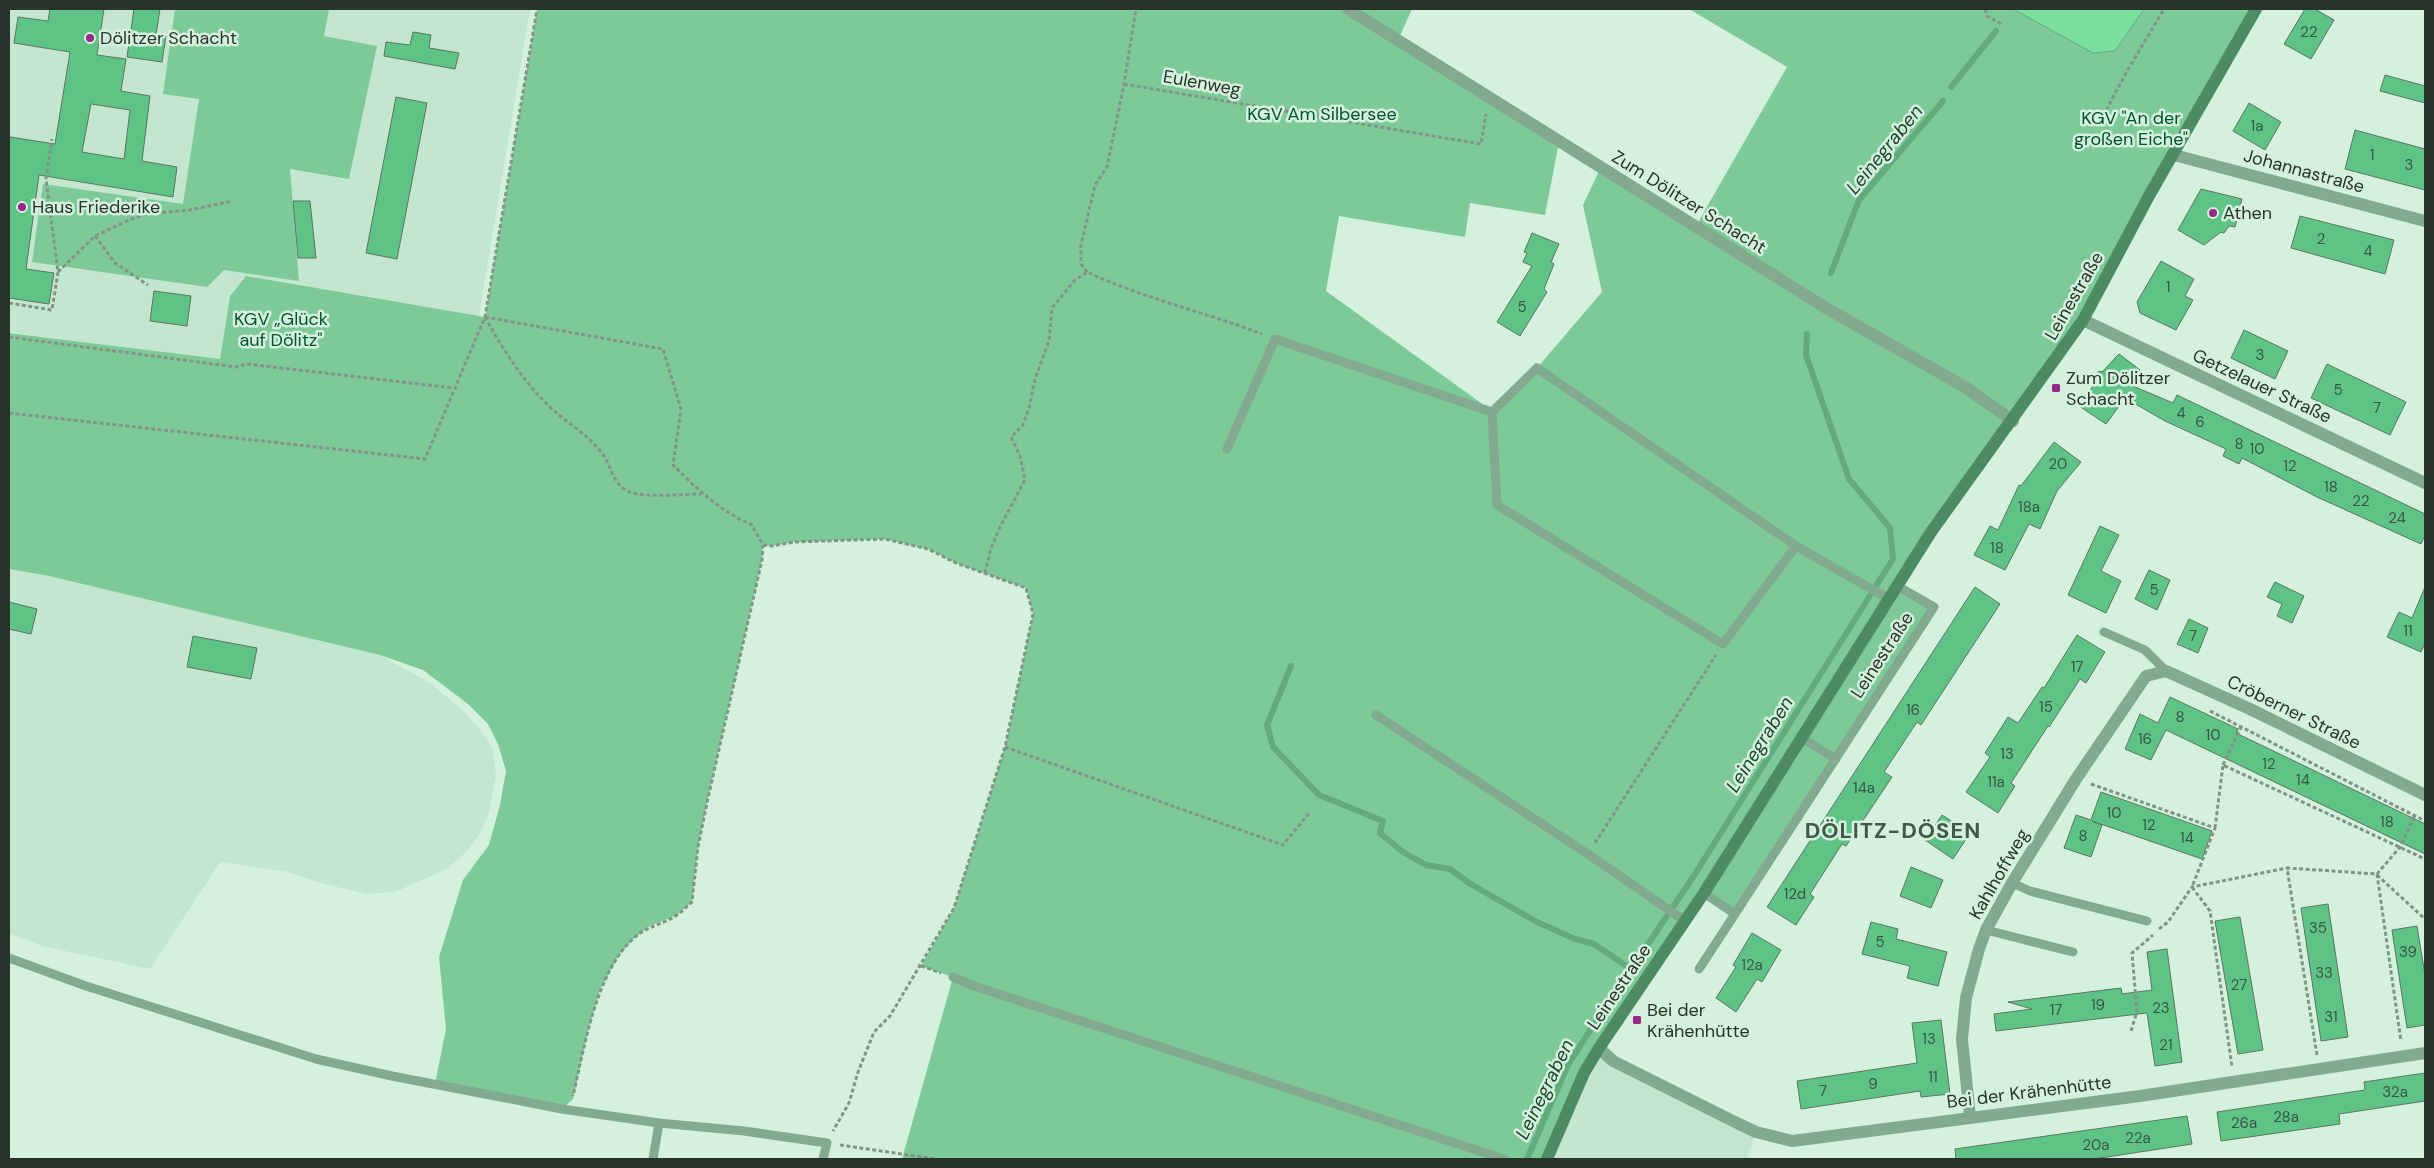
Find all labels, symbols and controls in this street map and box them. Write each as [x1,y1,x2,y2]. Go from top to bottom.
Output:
house number: 22 [2300,22,2318,42]
place label: Dölitzer Schacht [100,26,237,50]
marker: Dölitzer Schacht [84,32,96,44]
street label: Eulenweg [1161,64,1243,102]
water label: Leinegraben [1841,99,1928,199]
park label: KGV Am Silbersee [1247,102,1397,126]
park label: KGV "An der großen Eiche" [2074,106,2188,151]
house number: 1a [2251,116,2263,136]
street label: Johannastraße [2241,143,2367,199]
street label: Zum Dölitzer Schacht [1607,145,1771,259]
house number: 1 [2370,145,2374,165]
house number: 3 [2405,155,2413,175]
place label: Haus Friederike [32,195,160,219]
marker: Haus Friederike [16,201,28,213]
place label: Athen [2223,201,2272,225]
marker: Athen [2207,207,2219,219]
house number: 2 [2317,229,2325,249]
house number: 4 [2363,241,2373,261]
street label: Leinestraße [2039,247,2109,345]
house number: 1 [2166,277,2170,297]
house number: 5 [1517,297,1527,317]
park label: KGV „Glück auf Dölitz" [234,307,328,352]
street label: Getzelauer Straße [2189,343,2335,429]
house number: 3 [2256,345,2264,365]
place label: Zum Dölitzer Schacht [2066,366,2171,411]
house number: 5 [2333,380,2343,400]
marker: Zum Dölitzer Schacht [2050,382,2062,394]
house number: 7 [2373,398,2381,418]
house number: 4 [2176,403,2186,423]
house number: 6 [2195,412,2205,432]
house number: 8 [2234,434,2244,454]
house number: 10 [2250,439,2264,459]
house number: 20 [2049,454,2067,474]
house number: 12 [2283,456,2297,476]
house number: 18 [2324,477,2338,497]
house number: 22 [2352,491,2370,511]
house number: 18a [2018,497,2040,517]
house number: 24 [2388,508,2406,528]
house number: 18 [1990,538,2004,558]
house number: 5 [2149,580,2159,600]
street label: Leinestraße [1845,607,1919,703]
house number: 11 [2403,621,2413,641]
house number: 7 [2189,626,2197,646]
house number: 17 [2071,657,2083,677]
street label: Cröberner Straße [2223,669,2365,755]
water label: Leinegraben [1720,692,1799,797]
house number: 15 [2039,697,2053,717]
house number: 16 [1906,700,1920,720]
house number: 8 [2175,707,2185,727]
house number: 10 [2206,725,2220,745]
house number: 16 [2138,729,2152,749]
house number: 13 [2000,744,2014,764]
house number: 12 [2262,754,2276,774]
house number: 14 [2296,770,2310,790]
house number: 11a [1987,772,2005,792]
house number: 14a [1853,778,1875,798]
house number: 10 [2107,803,2121,823]
house number: 18 [2380,812,2394,832]
house number: 12 [2142,815,2156,835]
district label: DÖLITZ-DÖSEN [1805,816,1981,845]
street label: Kahlhoffweg [1963,824,2035,924]
house number: 8 [2078,826,2088,846]
house number: 14 [2180,828,2194,848]
house number: 12d [1784,884,1806,904]
house number: 35 [2309,918,2327,938]
house number: 5 [1875,932,1885,952]
street label: Leinestraße [1582,940,1656,1034]
house number: 39 [2399,942,2417,962]
house number: 12a [1741,955,1763,975]
house number: 33 [2315,963,2333,983]
house number: 27 [2231,975,2247,995]
house number: 19 [2091,995,2105,1015]
place label: Bei der Krähenhütte [1647,998,1750,1043]
house number: 23 [2152,998,2170,1018]
house number: 17 [2050,1000,2062,1020]
house number: 31 [2324,1007,2338,1027]
marker: Bei der Krähenhütte [1631,1014,1643,1026]
house number: 13 [1922,1029,1936,1049]
water label: Leinegraben [1509,1035,1579,1143]
house number: 21 [2159,1035,2173,1055]
house number: 11 [1928,1067,1938,1087]
street label: Bei der Krähenhütte [1945,1070,2113,1114]
house number: 9 [1868,1074,1878,1094]
house number: 7 [1819,1081,1827,1101]
house number: 32a [2382,1082,2408,1102]
house number: 28a [2273,1107,2299,1127]
house number: 26a [2231,1113,2257,1133]
house number: 22a [2125,1128,2151,1148]
house number: 20a [2083,1135,2109,1155]

